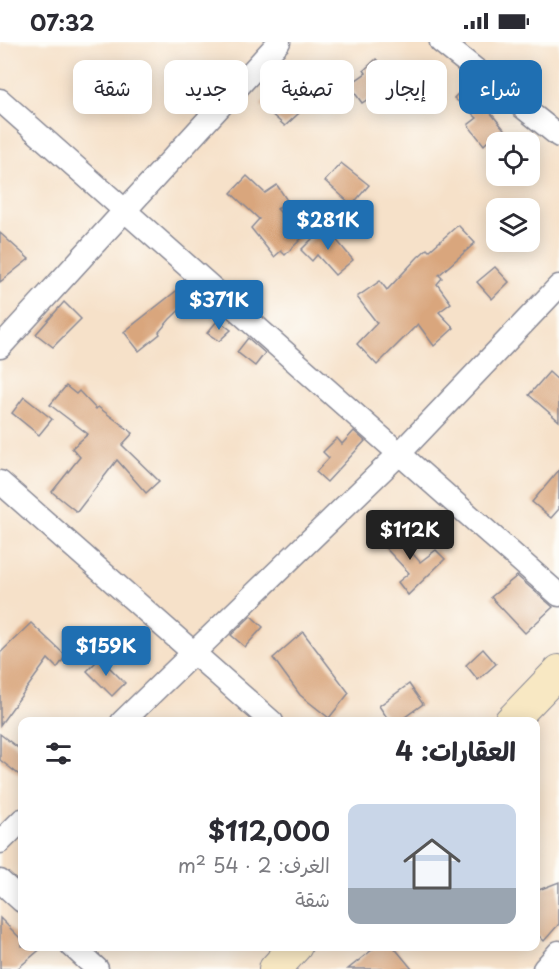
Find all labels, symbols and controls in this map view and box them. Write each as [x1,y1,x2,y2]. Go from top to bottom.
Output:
text: 07:32 [30,5,94,38]
chip: شقة [73,60,152,114]
chip: جديد [164,60,248,114]
chip: تصفية [260,60,354,114]
chip: إيجار [366,60,447,114]
chip: شراء [459,60,542,114]
map controls [486,132,540,252]
button: locate [486,132,540,186]
button: layers [486,198,540,252]
pin: $281K [286,200,370,251]
text: $281K [297,204,359,234]
pin: $371K [177,280,261,331]
text: $371K [189,284,249,314]
pin: $112K [368,510,452,561]
text: $112K [380,514,440,544]
pin: $159K [64,626,148,677]
text: $159K [76,630,136,660]
text: العقارات: 4 [395,731,516,770]
icon: filters [42,737,75,770]
text: $112,000 [208,811,330,850]
icon: home [396,828,468,900]
text: الغرف: 2 · 54 m² [178,850,330,880]
text: شقة [295,884,330,914]

